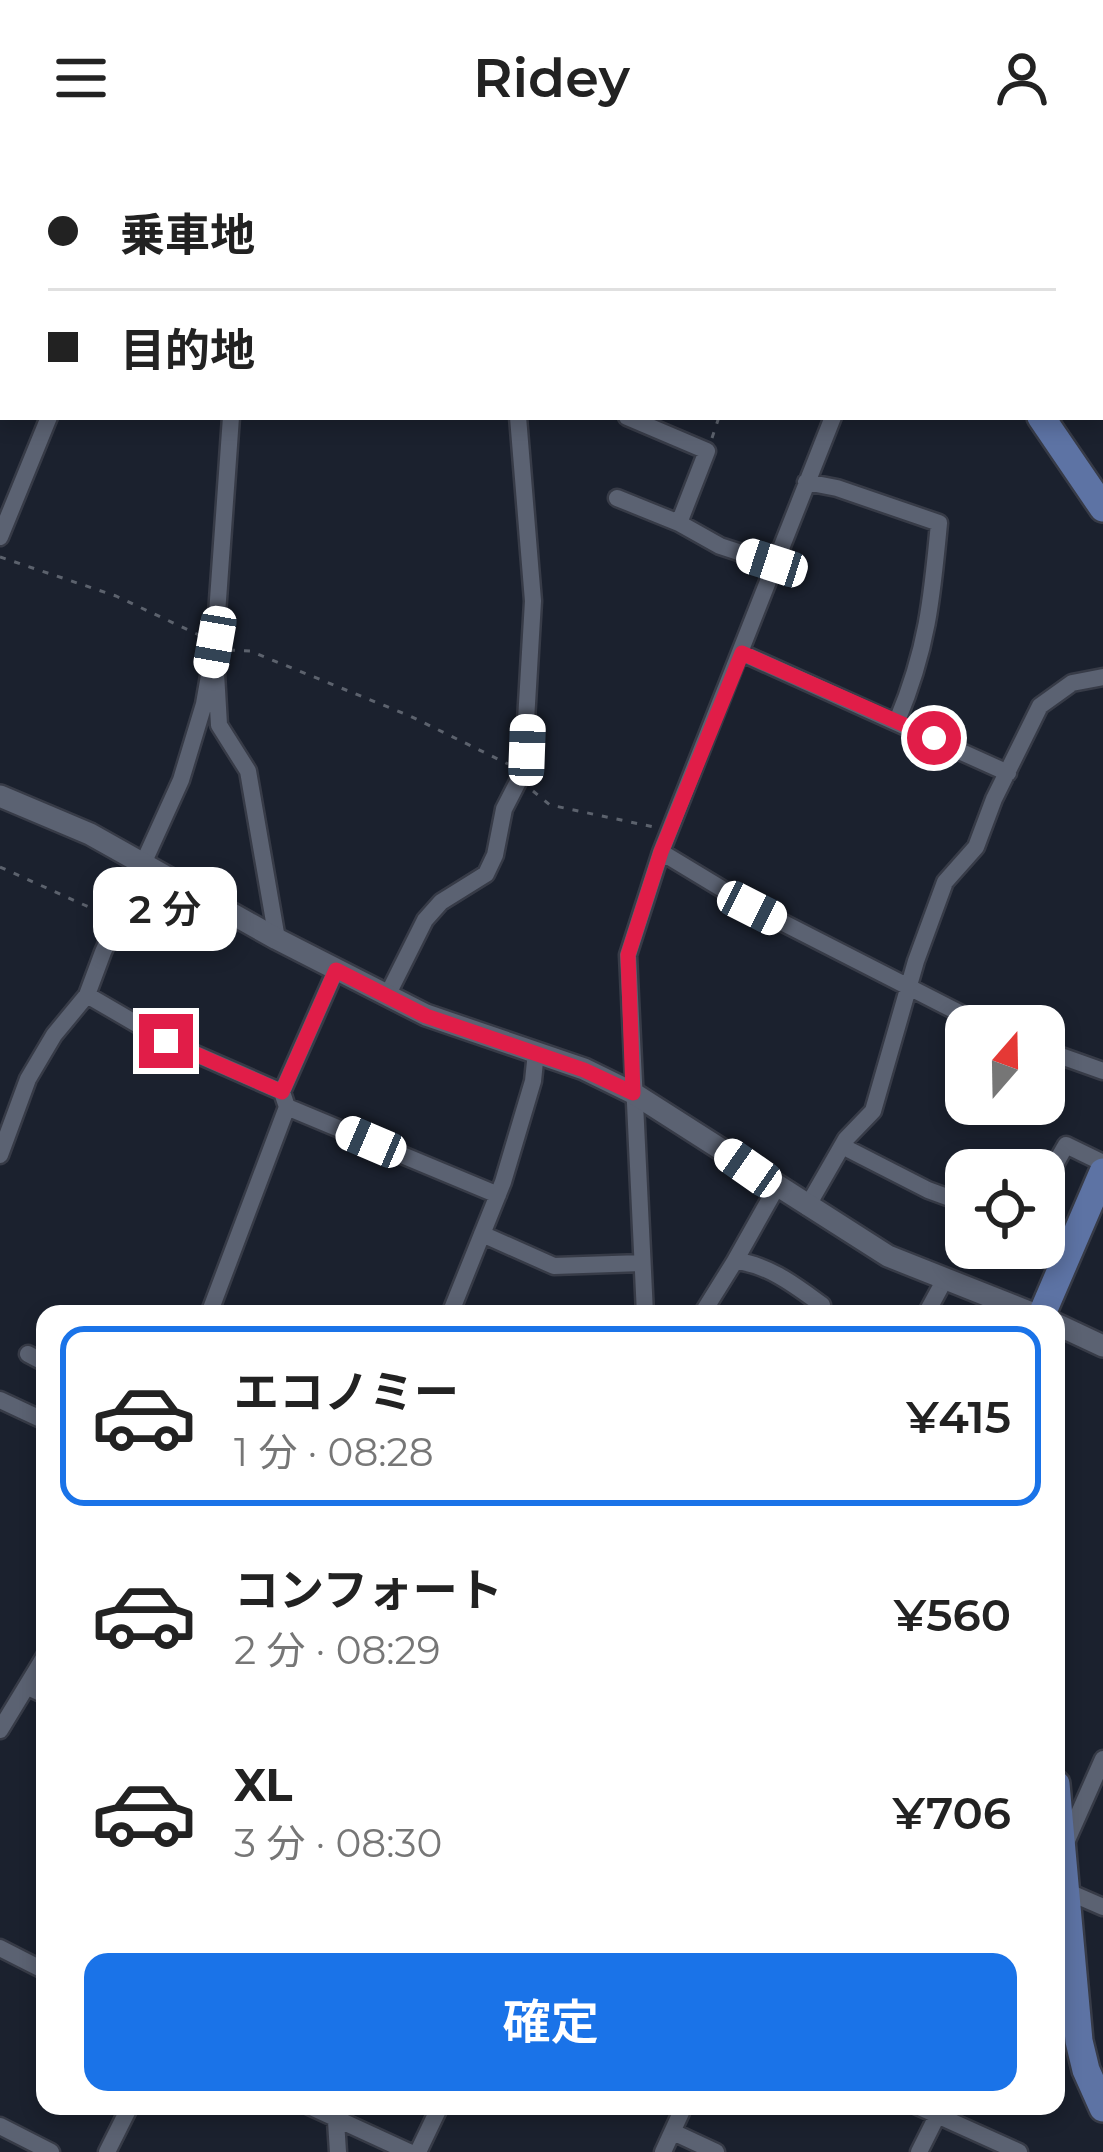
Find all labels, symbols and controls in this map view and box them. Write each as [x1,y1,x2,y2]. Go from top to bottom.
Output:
icon: menu [48,45,114,111]
text: Ridey [473,45,630,111]
icon: person [989,45,1055,111]
text: 乗車地 [120,207,255,262]
text: 目的地 [120,322,255,377]
car [732,535,812,591]
car [191,603,239,681]
route start [907,711,961,765]
car [508,713,546,787]
callout: 2 分 [94,867,238,951]
car [712,876,792,940]
text: 2 分 [129,885,201,933]
north arrow [945,1005,1065,1125]
map controls [945,1005,1065,1269]
route end [139,1014,193,1068]
car [331,1111,411,1173]
car [708,1133,788,1203]
button: locate [945,1149,1065,1269]
icon: car [90,1362,198,1470]
text: エコノミー [234,1364,459,1419]
text: ¥415 [906,1389,1011,1444]
text: 1 分 · 08:28 [234,1428,434,1476]
icon: car [90,1560,198,1668]
text: コンフォート [234,1562,503,1617]
text: ¥560 [894,1587,1011,1642]
text: 2 分 · 08:29 [234,1626,441,1674]
text: XL [234,1757,292,1812]
icon: car [90,1758,198,1866]
text: ¥706 [892,1785,1011,1840]
text: 3 分 · 08:30 [234,1819,442,1867]
button: 確定 [84,1953,1017,2091]

